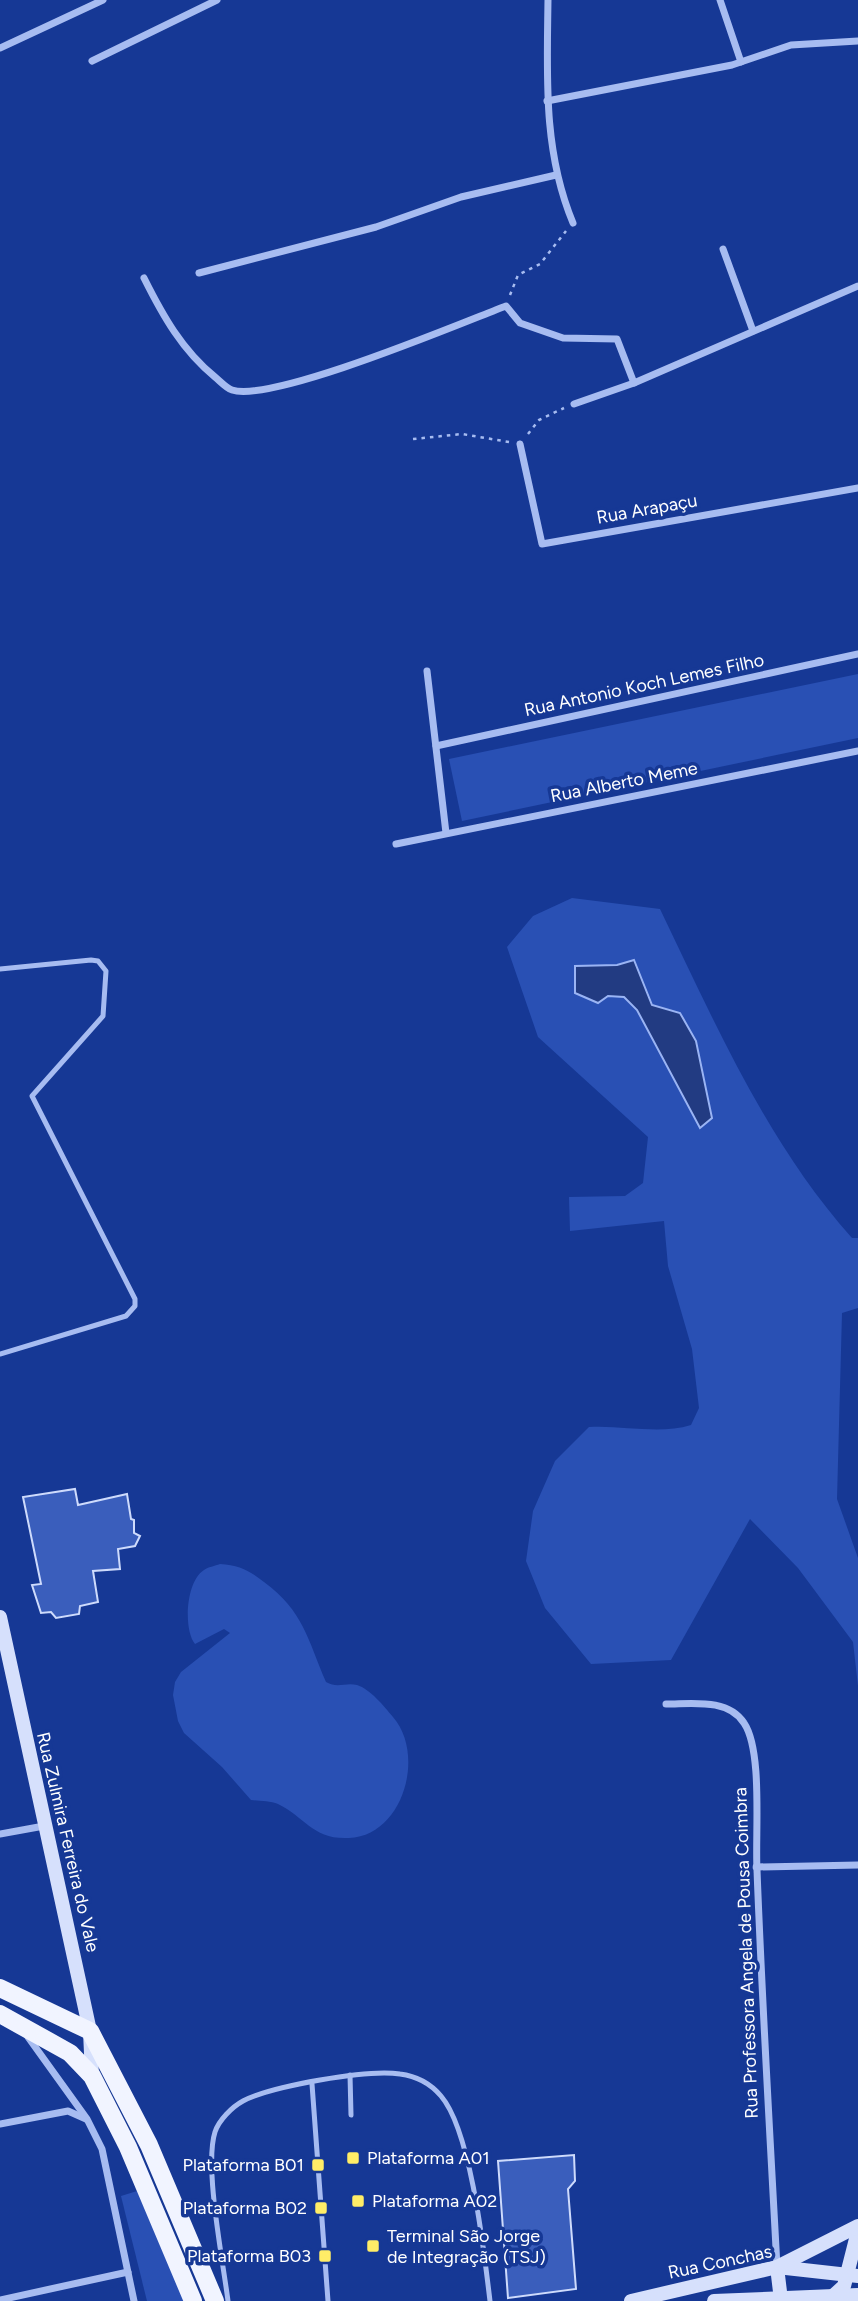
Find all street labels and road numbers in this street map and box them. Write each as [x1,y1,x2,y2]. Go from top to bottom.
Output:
street label: Rua Arapaçu [595,489,699,529]
street label: Rua Antonio Koch Lemes Filho [522,649,766,721]
street label: Rua Alberto Meme [549,757,700,807]
street label: Rua Zulmira Ferreira do Vale [32,1730,104,1954]
street label: Rua Professora Angela de Pousa Coimbra [729,1787,763,2119]
street label: Rua Conchas [666,2240,774,2284]

